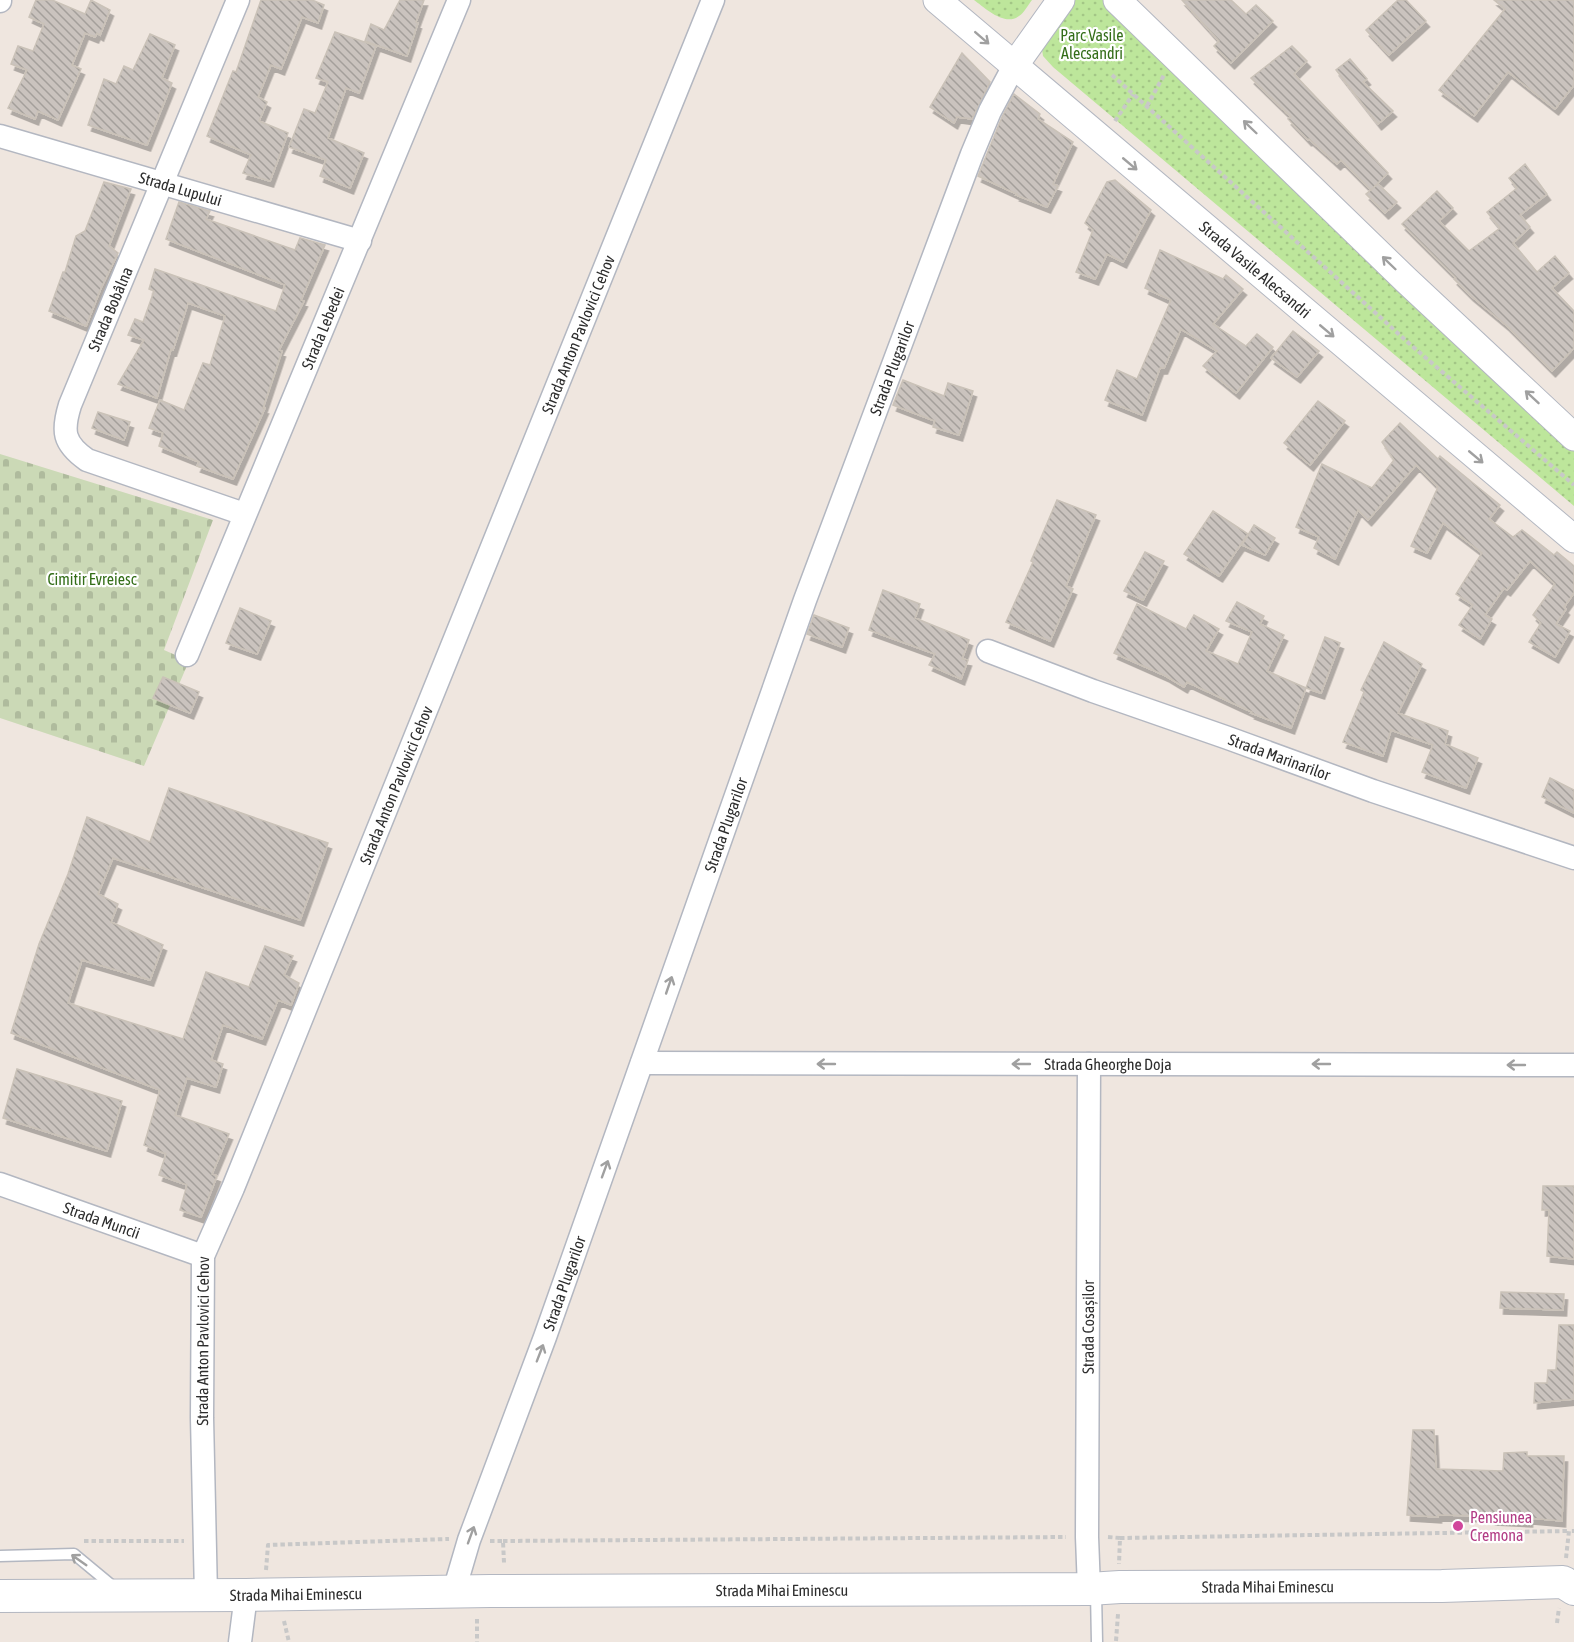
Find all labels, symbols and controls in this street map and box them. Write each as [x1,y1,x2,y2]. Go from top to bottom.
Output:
park label: Parc Vasile Alecsandri [1060,26,1124,62]
one-way arrow [974,31,989,45]
one-way arrow [1242,120,1257,135]
one-way arrow [1122,158,1138,171]
street label: Strada Lupului [137,168,224,209]
street label: Strada Vasile Alecsandri [1196,217,1315,321]
street label: Strada Anton Pavlovici Cehov [538,252,618,416]
one-way arrow [1382,256,1397,271]
street label: Strada Bobâlna [84,264,136,354]
street label: Strada Lebedei [298,284,348,372]
street label: Strada Plugarilor [866,318,918,418]
one-way arrow [1319,324,1334,338]
one-way arrow [1524,390,1539,404]
one-way arrow [1468,450,1484,463]
park label: Cimitir Evreiesc [47,570,137,588]
street label: Strada Anton Pavlovici Cehov [356,703,436,867]
street label: Strada Marinarilor [1226,730,1333,784]
street label: Strada Plugarilor [701,775,751,875]
one-way arrow [665,976,676,995]
street label: Strada Gheorghe Doja [1044,1055,1172,1074]
one-way arrow [816,1058,836,1069]
one-way arrow [1011,1058,1031,1070]
one-way arrow [1311,1058,1331,1070]
one-way arrow [1506,1059,1526,1071]
one-way arrow [600,1160,611,1179]
street label: Strada Muncii [61,1198,142,1242]
street label: Strada Plugarilor [539,1233,589,1333]
street label: Strada Anton Pavlovici Cehov [193,1256,212,1426]
street label: Strada Cosașilor [1079,1280,1098,1374]
one-way arrow [535,1344,546,1362]
place label: Pensiunea Cremona [1470,1508,1532,1544]
marker: Pensiunea Cremona [1451,1519,1465,1533]
one-way arrow [467,1526,478,1545]
one-way arrow [71,1553,88,1566]
street label: Strada Mihai Eminescu [1202,1577,1334,1596]
street label: Strada Mihai Eminescu [716,1581,848,1599]
street label: Strada Mihai Eminescu [230,1584,362,1604]

